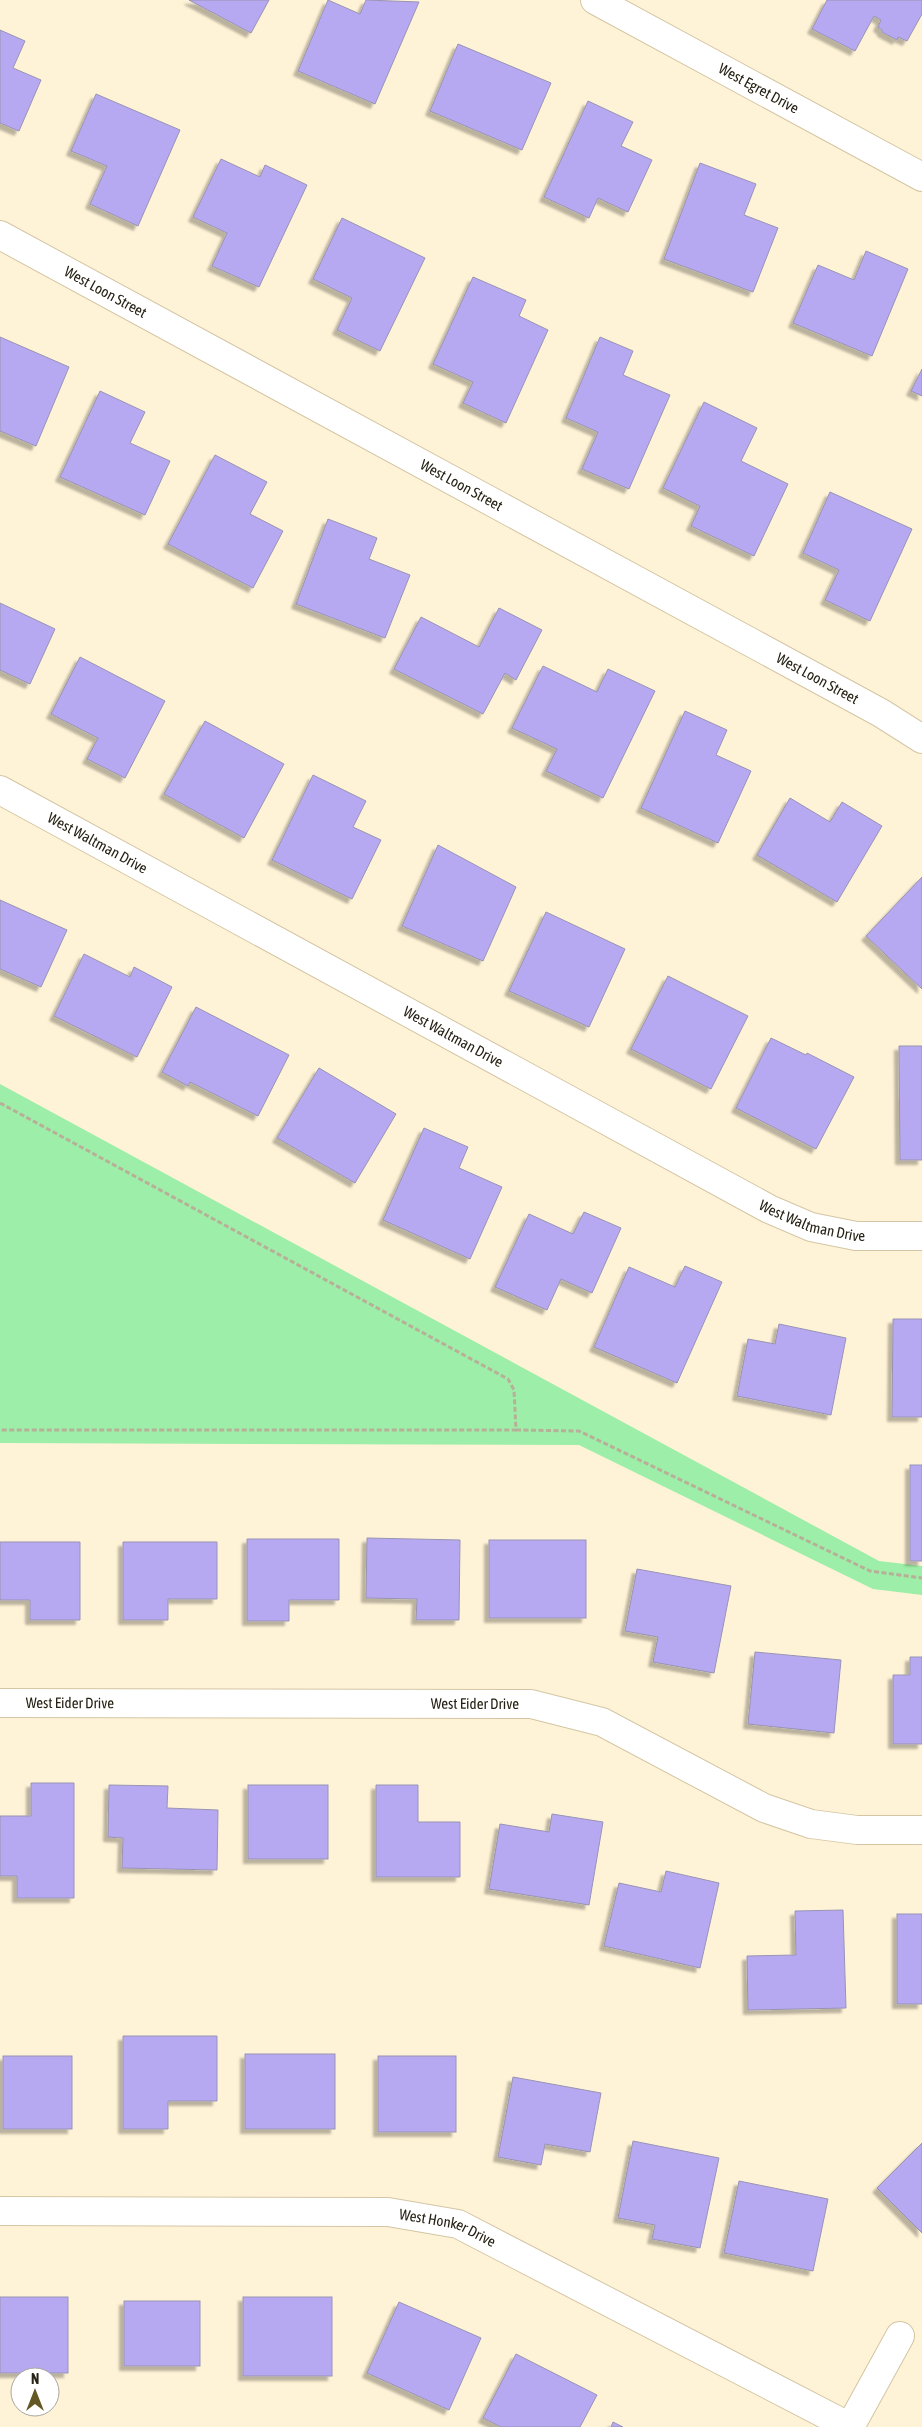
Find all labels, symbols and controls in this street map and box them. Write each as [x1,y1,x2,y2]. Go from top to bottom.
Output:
street label: West Egret Drive [716,60,802,117]
street label: West Loon Street [62,263,150,321]
street label: West Loon Street [418,456,506,514]
street label: West Loon Street [774,649,862,707]
street label: West Waltman Drive [45,809,151,877]
street label: West Waltman Drive [401,1002,506,1071]
street label: West Waltman Drive [756,1196,865,1244]
street label: West Eider Drive [26,1694,114,1711]
street label: West Eider Drive [431,1695,519,1712]
street label: West Honker Drive [398,2205,499,2250]
north arrow [10,2367,60,2417]
text: N [31,2371,39,2387]

